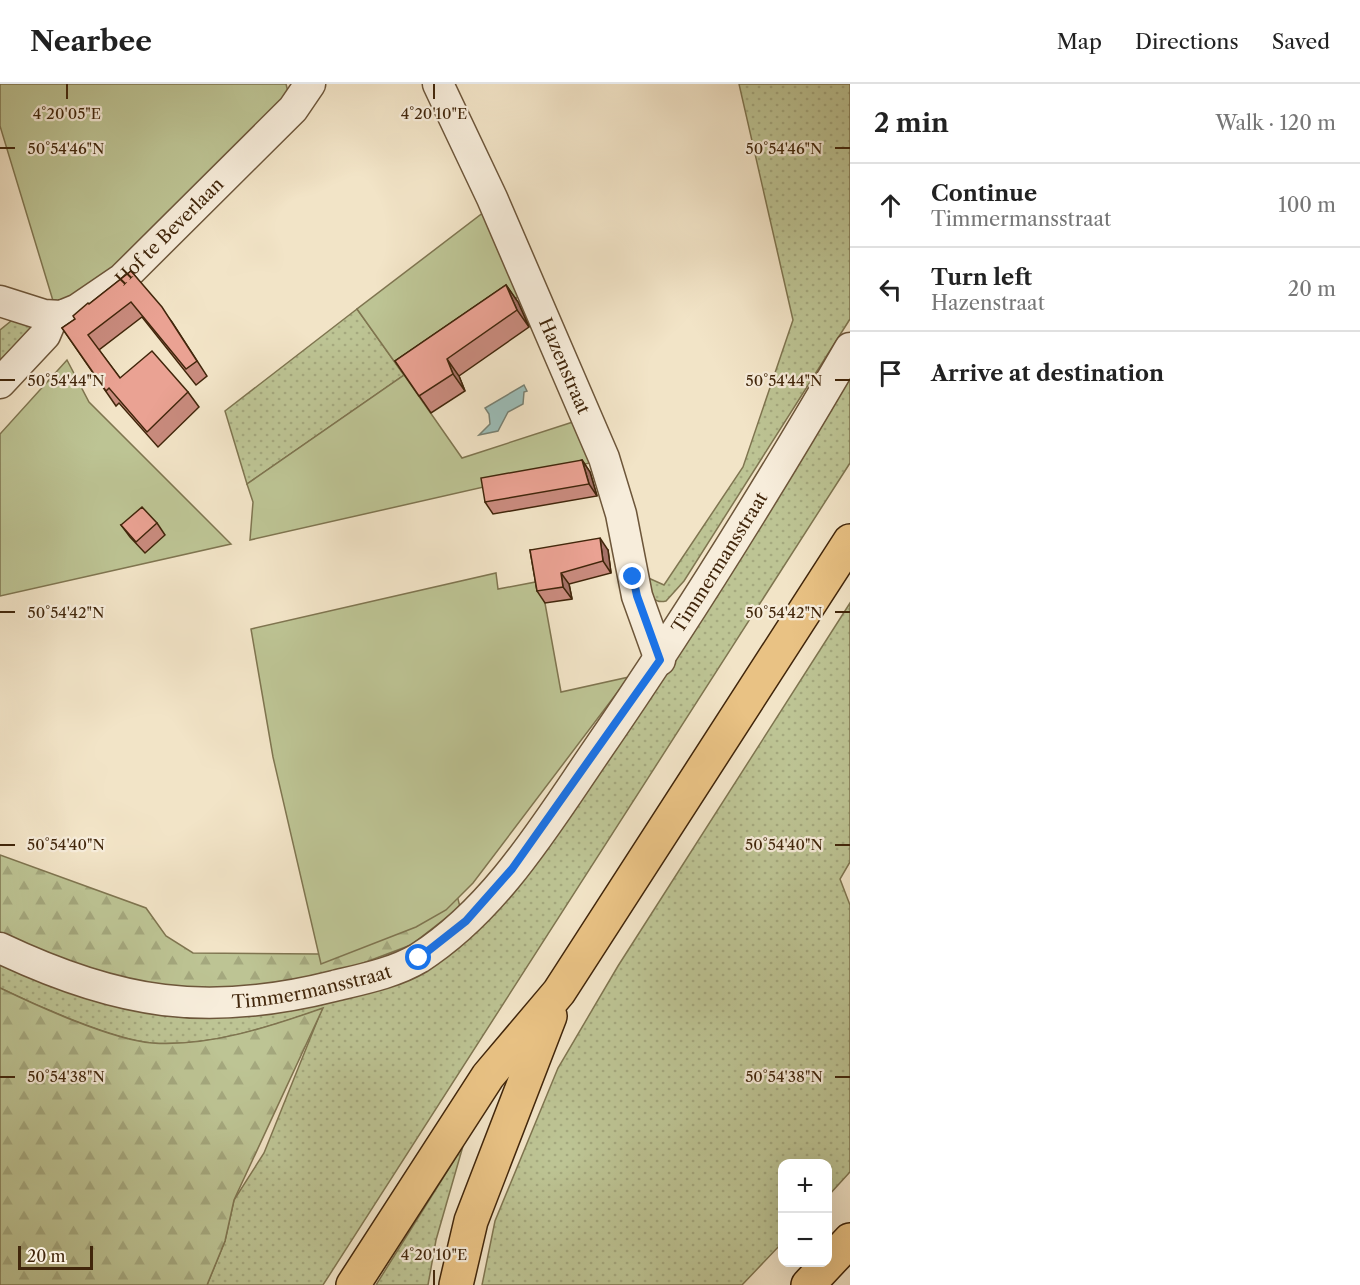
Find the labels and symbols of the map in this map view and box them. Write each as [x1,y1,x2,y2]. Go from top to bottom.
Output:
text: 4°20'05"E [33,104,101,123]
text: 4°20'10"E [401,104,467,123]
text: 50°54'46"N [28,139,104,158]
text: 50°54'46"N [746,139,822,158]
street label: Hof te Beverlaan [111,173,228,290]
street label: Hazenstraat [534,315,595,418]
text: 50°54'44"N [28,371,104,390]
text: 50°54'44"N [746,371,822,390]
street label: Timmermansstraat [667,488,773,637]
route end [619,563,645,589]
text: 50°54'42"N [28,603,105,622]
text: 50°54'42"N [746,603,823,622]
text: 50°54'40"N [27,835,105,854]
text: 50°54'40"N [745,835,823,854]
route start [405,944,431,970]
street label: Timmermansstraat [231,960,395,1013]
text: 50°54'38"N [27,1067,105,1086]
text: 50°54'38"N [745,1067,823,1086]
scale bar [18,1243,93,1270]
text: 4°20'10"E [401,1245,467,1264]

